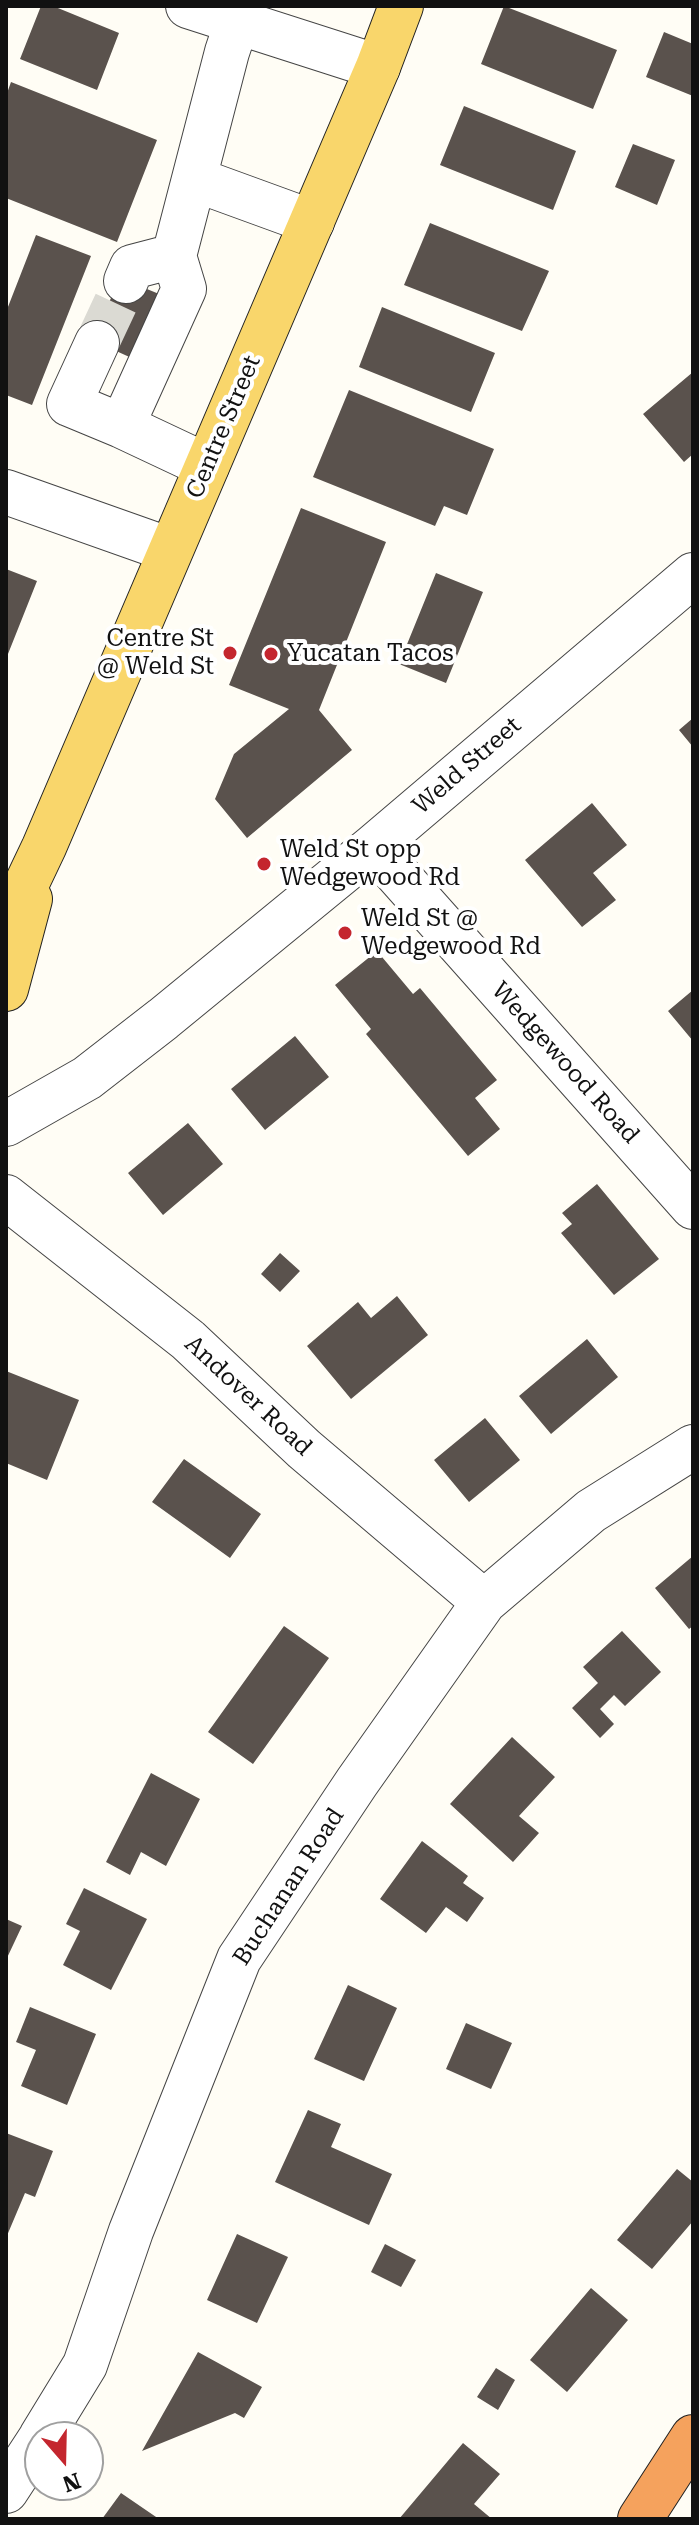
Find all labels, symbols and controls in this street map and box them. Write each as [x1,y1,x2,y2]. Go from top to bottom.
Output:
street label: Centre Street [181,351,267,503]
place label: Centre St @ Weld St [97,625,214,681]
place label: Yucatan Tacos [287,640,454,668]
marker: Centre St @ Weld St [221,644,239,662]
marker: Yucatan Tacos [262,645,280,663]
street label: Weld Street [407,711,527,821]
place label: Weld St opp Wedgewood Rd [280,836,460,892]
marker: Weld St opp Wedgewood Rd [255,855,273,873]
place label: Weld St @ Wedgewood Rd [361,905,541,961]
marker: Weld St @ Wedgewood Rd [336,924,354,942]
street label: Wedgewood Road [485,976,645,1150]
street label: Andover Road [178,1330,318,1462]
street label: Buchanan Road [227,1803,351,1971]
north arrow [24,2421,104,2501]
text: N [59,2467,84,2497]

